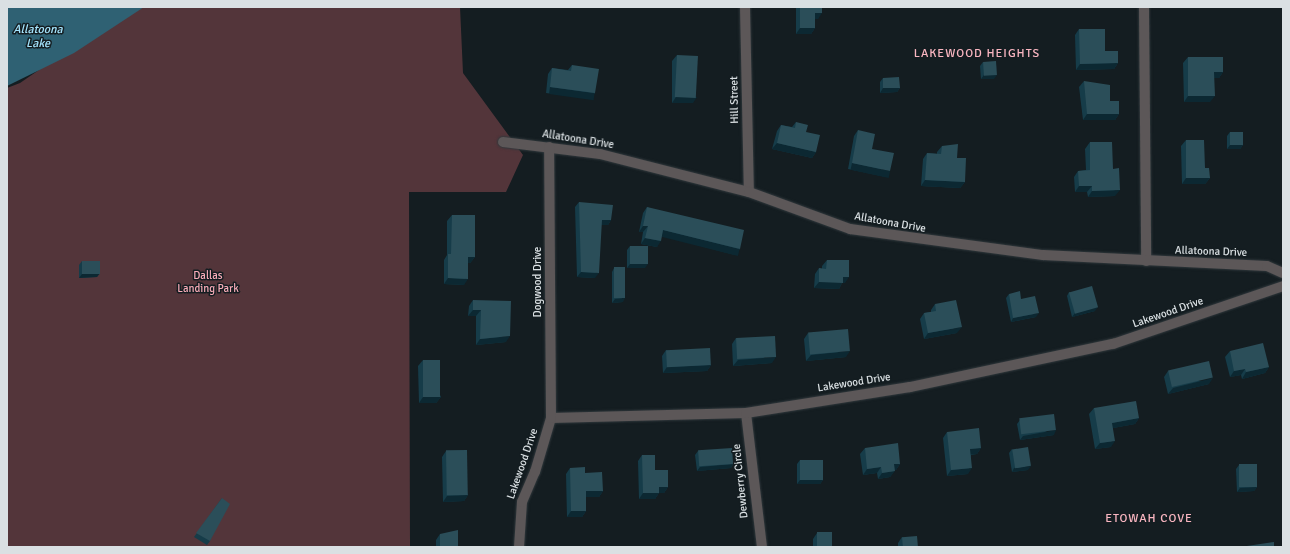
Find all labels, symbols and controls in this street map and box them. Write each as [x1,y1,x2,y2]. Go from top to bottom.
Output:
water label: Allatoona Lake [13,23,63,51]
district label: LAKEWOOD HEIGHTS [914,47,1040,61]
street label: Hill Street [728,76,742,124]
street label: Allatoona Drive [541,128,615,152]
street label: Allatoona Drive [853,210,927,236]
street label: Allatoona Drive [1175,244,1247,260]
street label: Dogwood Drive [531,247,545,317]
park label: Dallas Landing Park [177,270,239,296]
street label: Lakewood Drive [1131,295,1205,331]
street label: Lakewood Drive [816,371,892,395]
street label: Lakewood Drive [505,427,541,501]
street label: Dewberry Circle [731,443,751,519]
district label: ETOWAH COVE [1105,512,1193,526]

